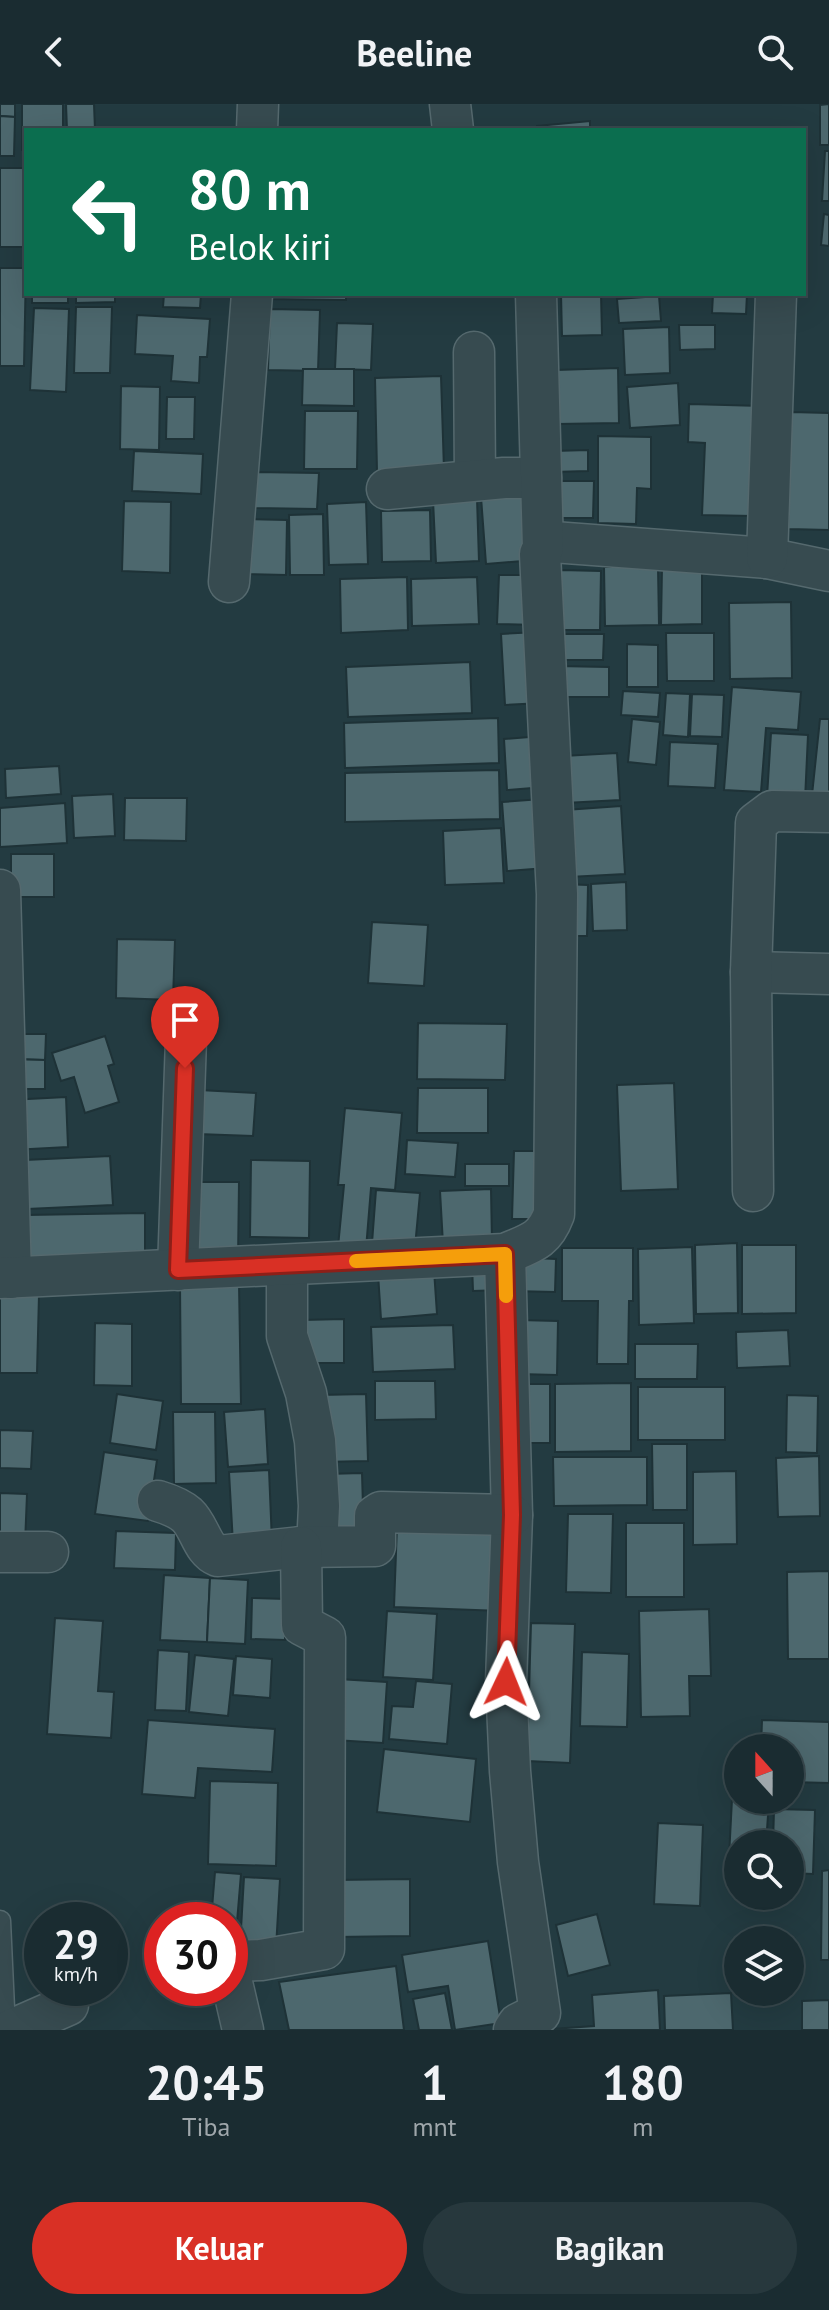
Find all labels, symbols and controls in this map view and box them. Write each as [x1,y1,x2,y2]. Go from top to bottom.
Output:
text: Beeline [357,29,472,76]
icon: back [32,30,76,74]
icon: search [753,30,797,74]
text: 80 m [188,153,311,225]
icon: left [56,160,160,264]
text: Belok kiri [188,223,332,270]
pin [151,986,219,1068]
icon: arrive [163,998,207,1042]
position arrow [464,1640,548,1724]
north arrow [724,1734,804,1814]
map controls [724,1734,804,2006]
button: search [724,1830,804,1910]
speed limit sign: 30 [144,1902,248,2006]
text: 29 [53,1918,99,1970]
button: layers [724,1926,804,2006]
text: km/h [54,1961,98,1987]
text: 20:45 [145,2051,267,2113]
text: 1 [421,2051,448,2113]
text: 180 [602,2051,684,2113]
text: Tiba [182,2110,230,2143]
text: mnt [412,2110,457,2143]
text: m [632,2110,653,2143]
button: Keluar [32,2202,407,2294]
button: Bagikan [423,2202,797,2294]

